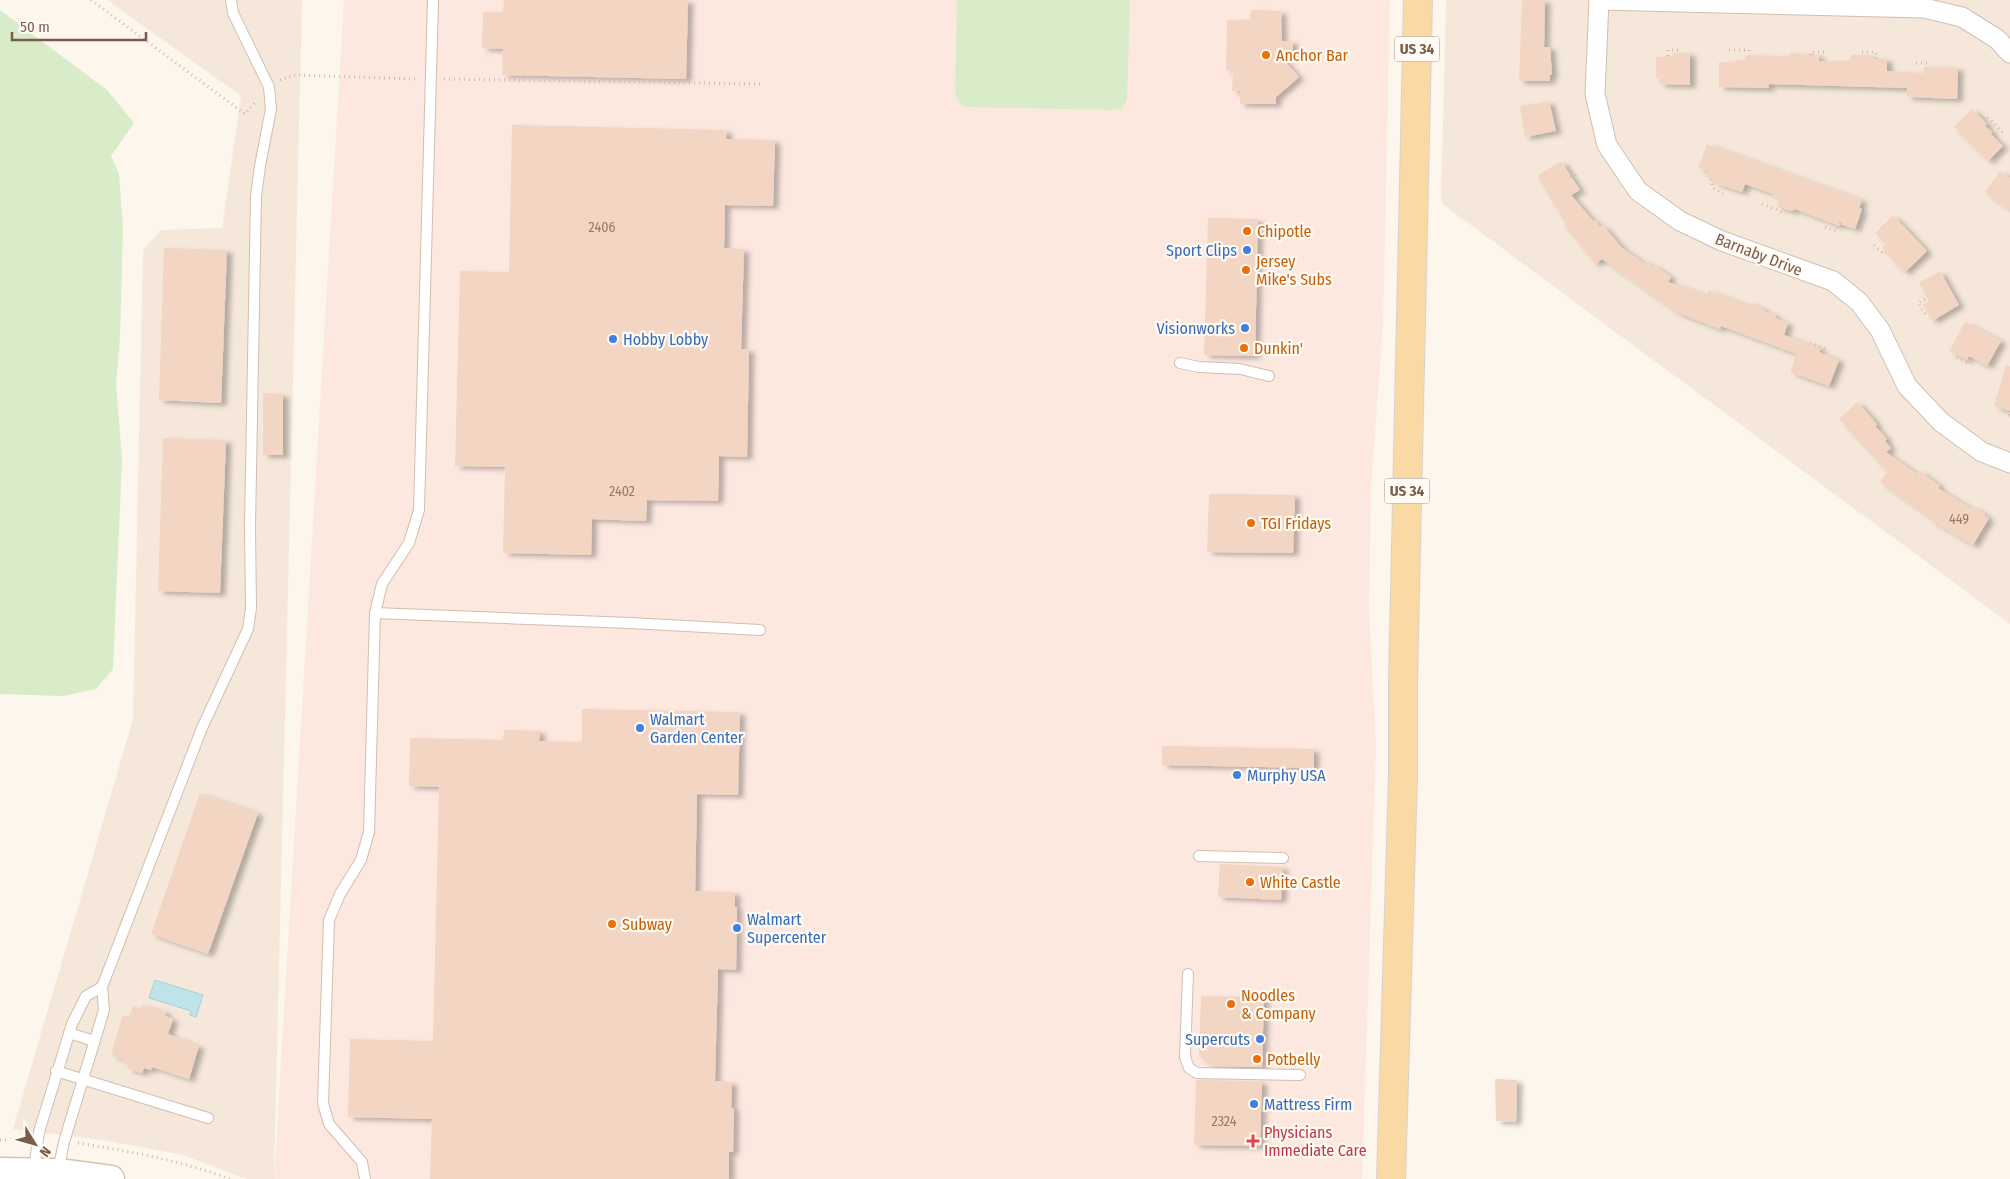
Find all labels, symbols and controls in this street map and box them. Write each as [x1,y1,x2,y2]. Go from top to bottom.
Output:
scale bar [12,10,146,42]
text: 50 m [20,18,50,36]
road number: US 34 [1394,36,1440,62]
place label: Anchor Bar [1276,46,1348,65]
marker: Anchor Bar [1260,49,1272,61]
house number: 2406 [589,219,616,236]
place label: Chipotle [1257,222,1312,241]
marker: Chipotle [1241,225,1253,237]
street label: Barnaby Drive [1713,229,1805,280]
place label: Sport Clips [1166,241,1237,260]
marker: Sport Clips [1241,244,1253,256]
place label: Jersey Mike's Subs [1256,252,1332,289]
marker: Jersey Mike's Subs [1240,264,1252,276]
place label: Visionworks [1156,319,1235,338]
marker: Visionworks [1239,322,1251,334]
place label: Hobby Lobby [623,330,709,349]
marker: Hobby Lobby [607,333,619,345]
place label: Dunkin' [1254,339,1303,358]
marker: Dunkin' [1238,342,1250,354]
road number: US 34 [1384,478,1430,504]
house number: 2402 [609,483,635,500]
house number: 449 [1949,511,1969,528]
place label: TGI Fridays [1261,514,1331,533]
marker: TGI Fridays [1245,517,1257,529]
place label: Walmart Garden Center [650,710,744,747]
marker: Walmart Garden Center [634,722,646,734]
place label: Murphy USA [1247,766,1326,785]
marker: Murphy USA [1231,769,1243,781]
place label: White Castle [1260,873,1341,892]
marker: White Castle [1244,876,1256,888]
place label: Walmart Supercenter [747,910,827,947]
place label: Subway [622,915,673,934]
marker: Subway [606,918,618,930]
marker: Walmart Supercenter [731,922,743,934]
place label: Noodles & Company [1241,986,1316,1023]
marker: Noodles & Company [1225,998,1237,1010]
place label: Supercuts [1185,1030,1250,1049]
marker: Supercuts [1254,1033,1266,1045]
place label: Potbelly [1267,1050,1321,1069]
marker: Potbelly [1251,1053,1263,1065]
place label: Mattress Firm [1264,1095,1352,1114]
marker: Mattress Firm [1248,1098,1260,1110]
house number: 2324 [1211,1113,1237,1130]
north arrow [10,1119,60,1169]
place label: Physicians Immediate Care [1264,1123,1367,1160]
marker: Physicians Immediate Care [1246,1134,1260,1148]
text: N [36,1143,54,1160]

